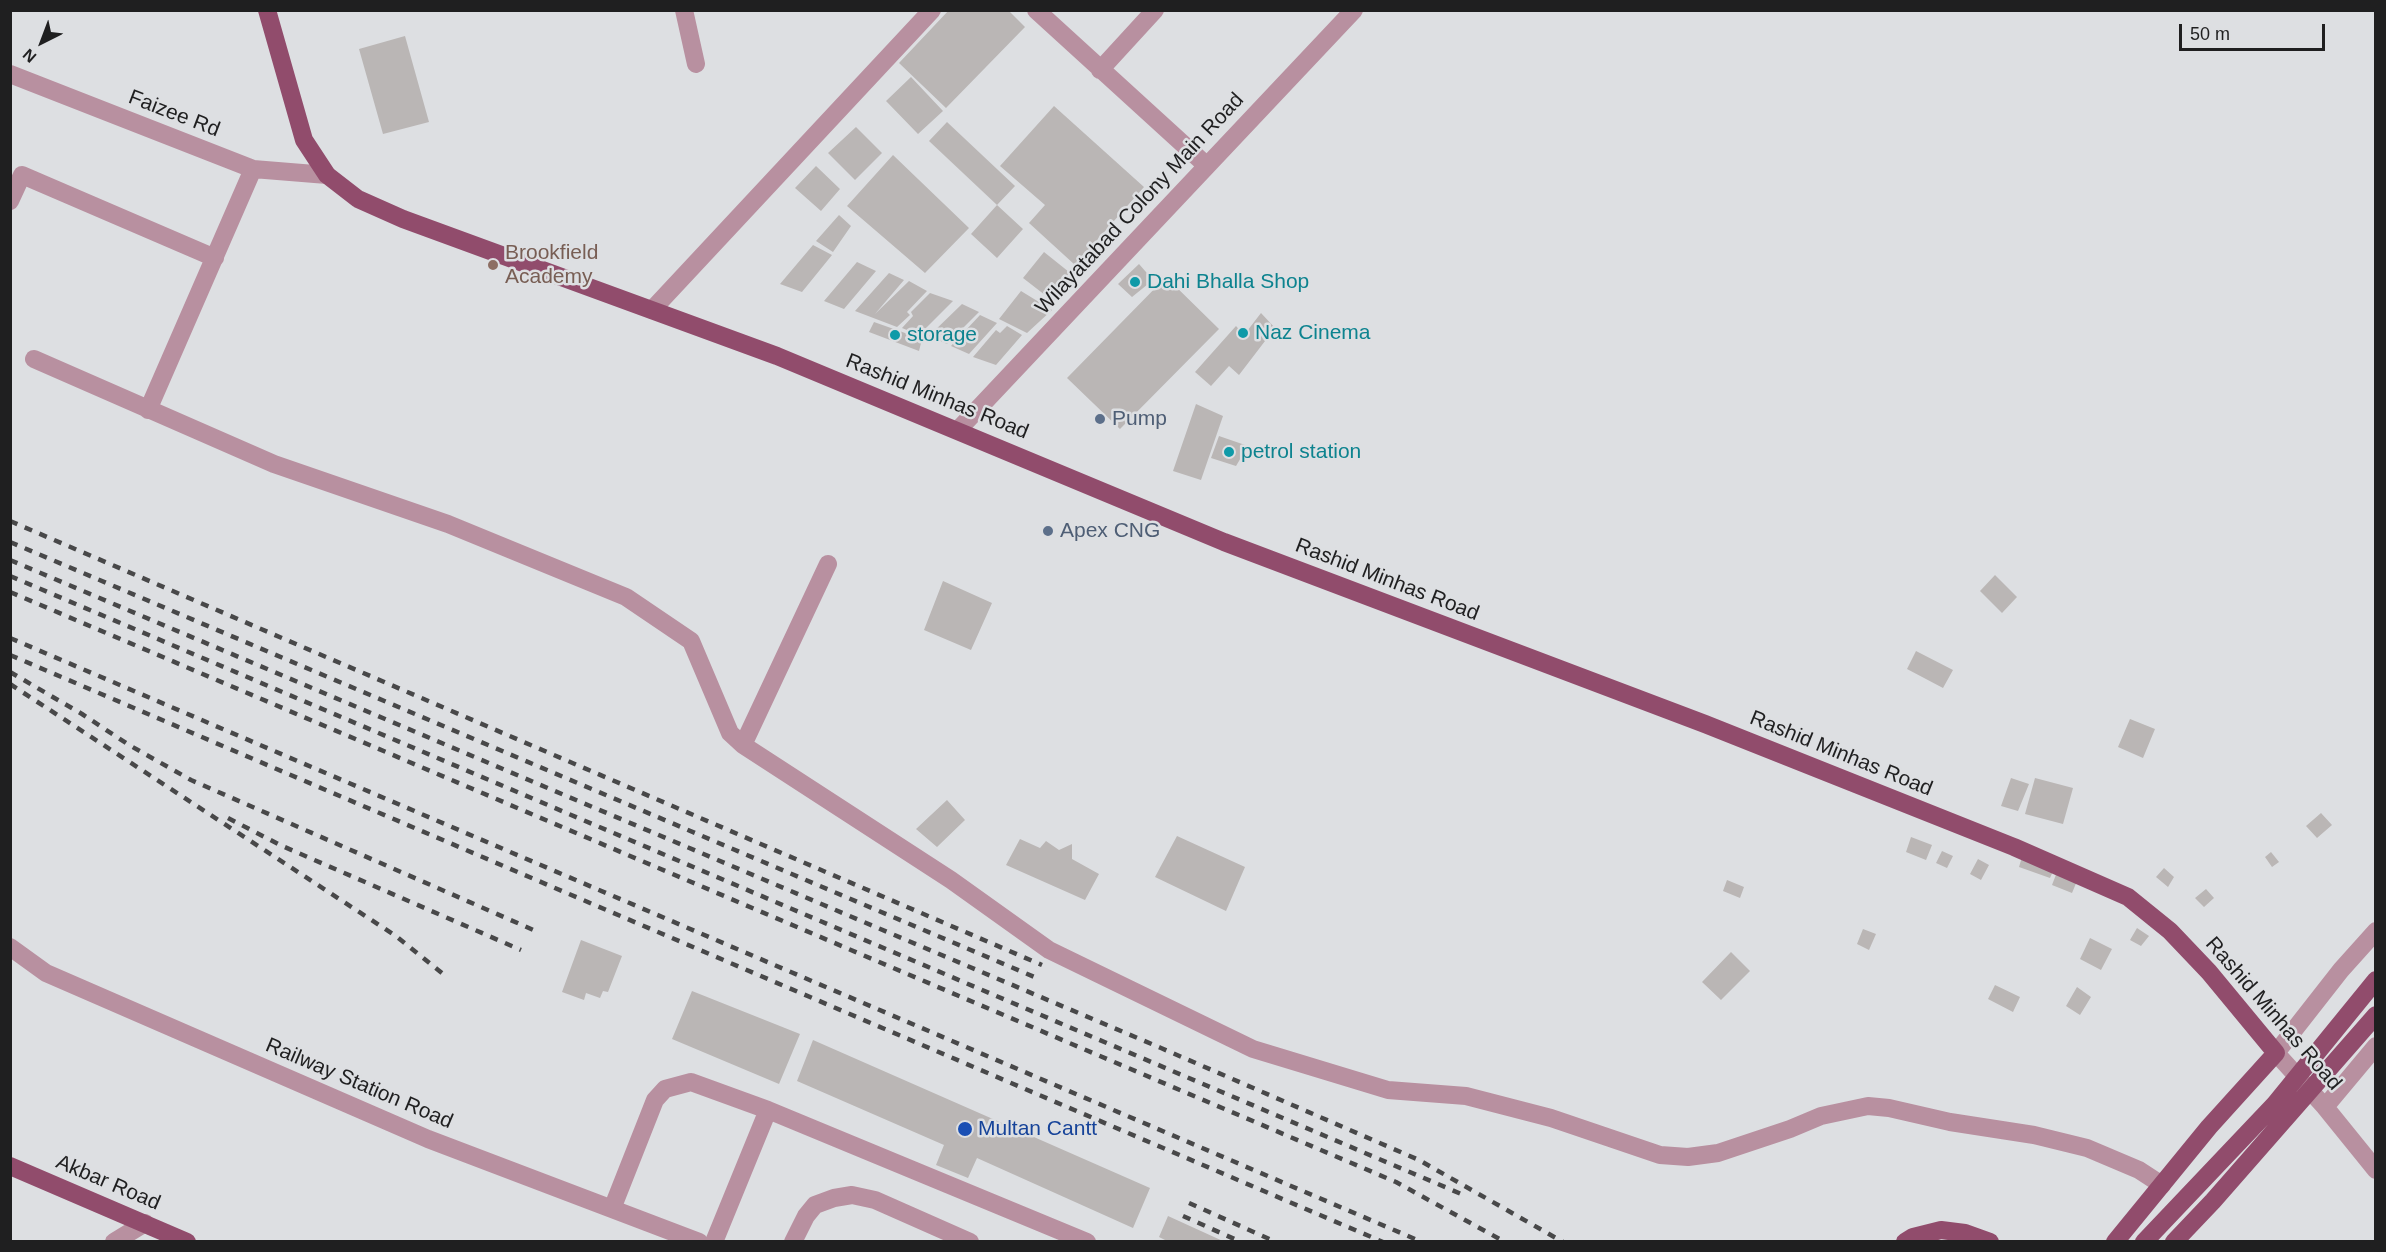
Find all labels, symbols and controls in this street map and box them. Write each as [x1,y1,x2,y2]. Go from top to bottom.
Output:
north arrow [12,12,72,72]
scale bar [2182,12,2328,50]
text: 50 m [2190,24,2230,44]
text: N [20,46,40,66]
street label: Faizee Rd [125,85,223,143]
street label: Wilayatabad Colony Main Road [1030,88,1250,320]
place label: Brookfield Academy [505,240,598,290]
marker: Brookfield Academy [486,258,500,272]
place label: Dahi Bhalla Shop [1147,269,1309,295]
marker: Dahi Bhalla Shop [1128,275,1142,289]
place label: Naz Cinema [1255,320,1371,346]
place label: storage [907,322,977,348]
marker: Naz Cinema [1236,326,1250,340]
marker: storage [888,328,902,342]
street label: Rashid Minhas Road [842,349,1032,445]
place label: Pump [1112,406,1167,432]
marker: Pump [1093,412,1107,426]
place label: petrol station [1241,439,1361,465]
marker: petrol station [1222,445,1236,459]
place label: Apex CNG [1060,518,1160,544]
marker: Apex CNG [1041,524,1055,538]
street label: Rashid Minhas Road [1291,533,1483,627]
street label: Rashid Minhas Road [1746,706,1936,802]
street label: Rashid Minhas Road [2200,932,2346,1096]
street label: Railway Station Road [262,1033,456,1135]
place label: Multan Cantt [978,1116,1097,1142]
marker: Multan Cantt [956,1120,974,1138]
street label: Akbar Road [52,1150,164,1216]

